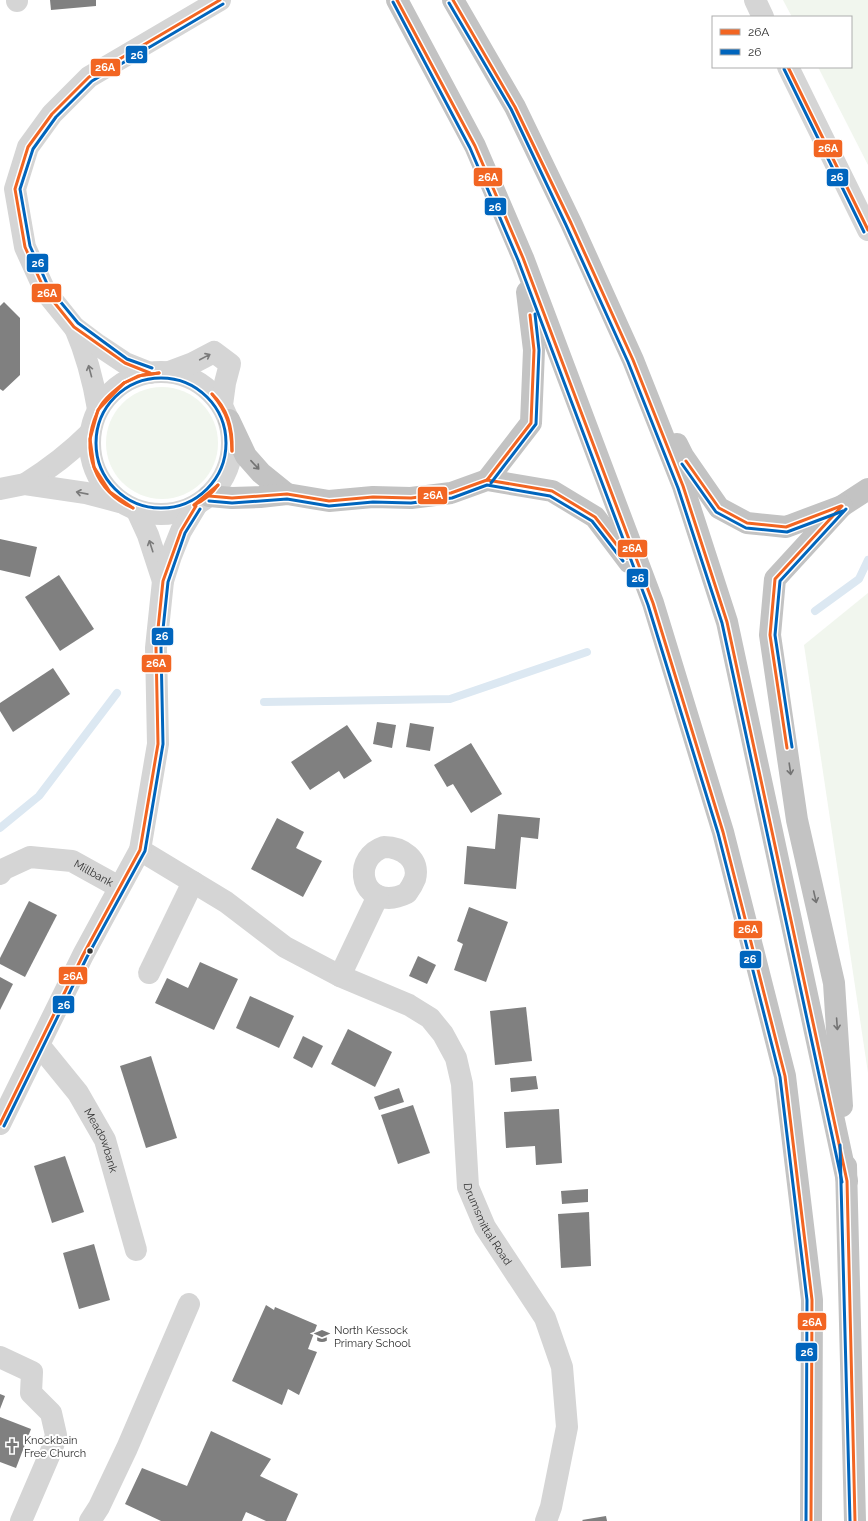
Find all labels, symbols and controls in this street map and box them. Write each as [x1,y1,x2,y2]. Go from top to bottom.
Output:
legend [712,16,852,68]
text: 26A [748,25,769,39]
line badge: 26 [125,45,148,64]
text: 26 [748,45,762,59]
text: 26 [131,49,144,62]
line badge: 26A [90,58,121,77]
text: 26A [95,61,116,74]
line badge: 26A [813,139,843,158]
text: 26A [818,142,839,155]
line badge: 26A [473,167,503,187]
line badge: 26 [826,168,849,187]
text: 26A [478,171,499,184]
text: 26 [831,171,844,184]
line badge: 26 [484,197,507,216]
text: 26 [489,201,502,214]
line badge: 26 [26,253,49,273]
text: 26 [32,257,45,270]
line badge: 26A [31,283,62,303]
text: 26A [37,287,58,300]
one-way arrow [198,353,210,360]
one-way arrow [86,365,94,378]
one-way arrow [250,460,259,470]
line badge: 26A [417,486,448,505]
one-way arrow [76,488,89,496]
text: 26A [423,489,444,502]
one-way arrow [147,539,154,552]
line badge: 26A [617,539,648,558]
text: 26A [622,542,643,555]
line badge: 26 [626,568,649,588]
text: 26 [632,572,645,585]
line badge: 26 [151,627,174,646]
text: 26 [156,630,169,643]
line badge: 26A [141,654,172,673]
text: 26A [146,657,167,670]
one-way arrow [786,762,794,775]
street label: Millbank [72,857,116,889]
one-way arrow [811,890,819,903]
line badge: 26A [733,920,763,939]
text: 26A [738,923,759,936]
unlabelled marker [85,946,95,956]
line badge: 26 [739,950,762,969]
text: 26 [744,953,757,966]
line badge: 26A [58,966,88,985]
text: 26A [63,970,84,983]
line badge: 26 [52,995,75,1014]
text: 26 [58,999,71,1012]
one-way arrow [833,1017,841,1030]
street label: Meadowbank [82,1106,120,1174]
street label: Drumsmittal Road [461,1183,515,1268]
line badge: 26A [797,1312,827,1331]
text: 26A [802,1316,823,1329]
place label: North Kessock Primary School [334,1324,411,1350]
school or university icon: North Kessock Primary School [313,1327,331,1345]
line badge: 26 [795,1342,818,1362]
text: 26 [801,1346,814,1359]
place label: Knockbain Free Church [24,1434,86,1460]
church icon: Knockbain Free Church [3,1437,21,1455]

